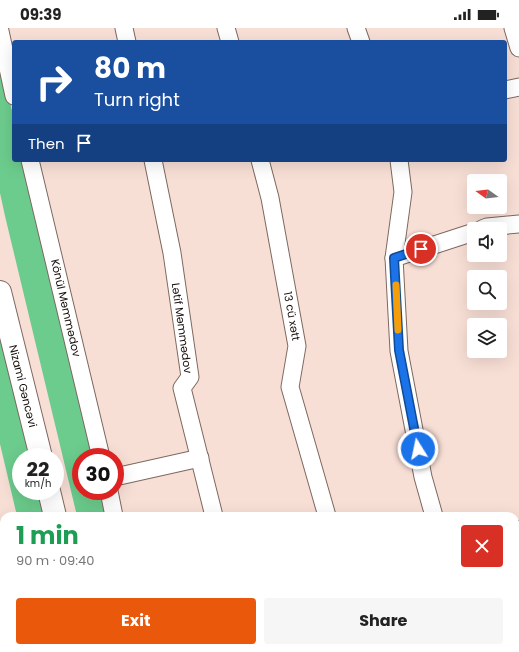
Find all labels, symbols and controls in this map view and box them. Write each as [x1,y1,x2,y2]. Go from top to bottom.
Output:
text: 09:39 [20,4,62,25]
text: 80 m [94,49,166,88]
icon: right [28,56,80,108]
text: Turn right [94,87,180,112]
icon: arrive [73,132,95,154]
text: Then [28,133,65,154]
north arrow [467,174,507,214]
map controls [467,174,507,358]
button: sound [467,222,507,262]
pin [404,232,438,266]
icon: arrive [410,238,432,260]
street label: Könül Məmmədov [47,258,85,359]
button: search [467,270,507,310]
street label: Lətif Məmmədov [168,282,196,375]
street label: 13 cü xətt [280,290,304,342]
button: layers [467,318,507,358]
street label: Nizami Gəncəvi [5,343,41,429]
position arrow [397,428,439,470]
speed limit sign: 30 [72,448,124,500]
text: 22 [27,455,49,483]
text: km/h [25,476,51,491]
text: 1 min [16,519,79,552]
button: close [461,525,503,567]
text: 90 m · 09:40 [16,551,94,570]
button: Exit [16,598,256,644]
button: Share [264,598,503,644]

